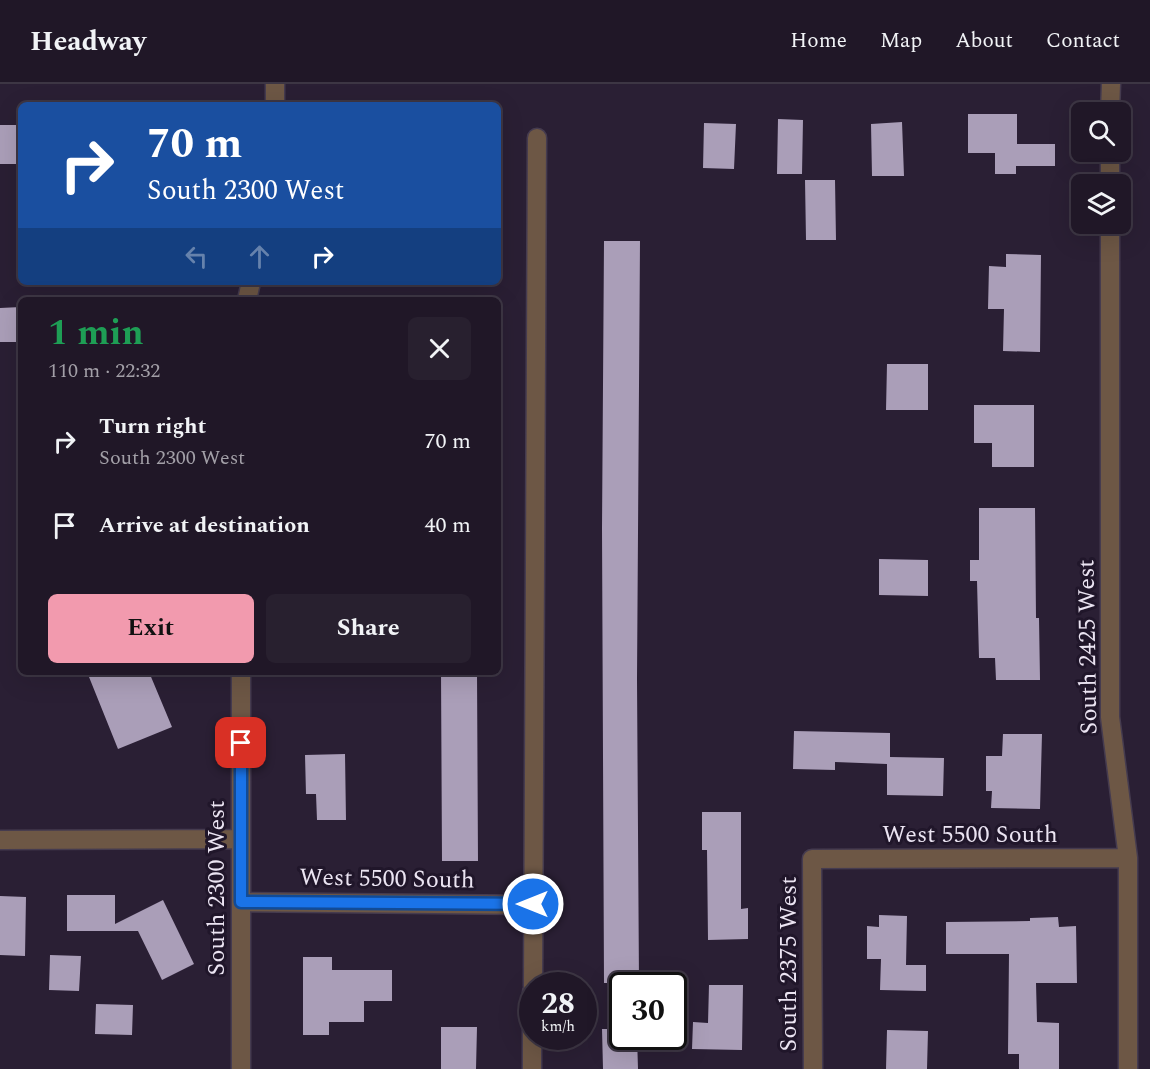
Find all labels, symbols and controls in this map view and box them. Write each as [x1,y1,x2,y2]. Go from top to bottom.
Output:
text: Headway [30,20,146,63]
text: Home [790,25,847,57]
text: Map [880,25,922,57]
text: About [955,25,1013,57]
text: Contact [1046,25,1120,57]
map controls [1071,102,1131,234]
button: search [1071,102,1131,162]
text: 70 m [147,113,242,176]
icon: right [48,126,126,204]
text: South 2300 West [147,170,344,212]
button: layers [1071,174,1131,234]
icon: left [180,240,213,273]
icon: ahead [243,240,276,273]
icon: right [306,240,339,273]
text: 1 min [48,306,144,361]
button: close [408,317,471,380]
text: 110 m · 22:32 [48,356,160,386]
text: Turn right [99,410,206,443]
icon: right [48,425,81,458]
text: 70 m [425,425,471,458]
text: South 2300 West [99,443,245,473]
icon: arrive [48,509,81,542]
text: Arrive at destination [99,509,310,542]
text: 40 m [425,509,471,542]
street label: South 2425 West [1068,559,1108,735]
button: Exit [48,594,254,663]
button: Share [266,594,471,663]
pin [215,717,266,768]
icon: arrive [224,726,257,759]
street label: South 2300 West [199,800,235,976]
street label: West 5500 South [882,817,1058,853]
street label: West 5500 South [299,859,475,899]
position arrow [501,872,565,936]
street label: South 2375 West [771,876,807,1052]
speed limit sign: 30 [609,972,687,1050]
text: 28 [541,981,575,1027]
text: km/h [541,1015,575,1038]

